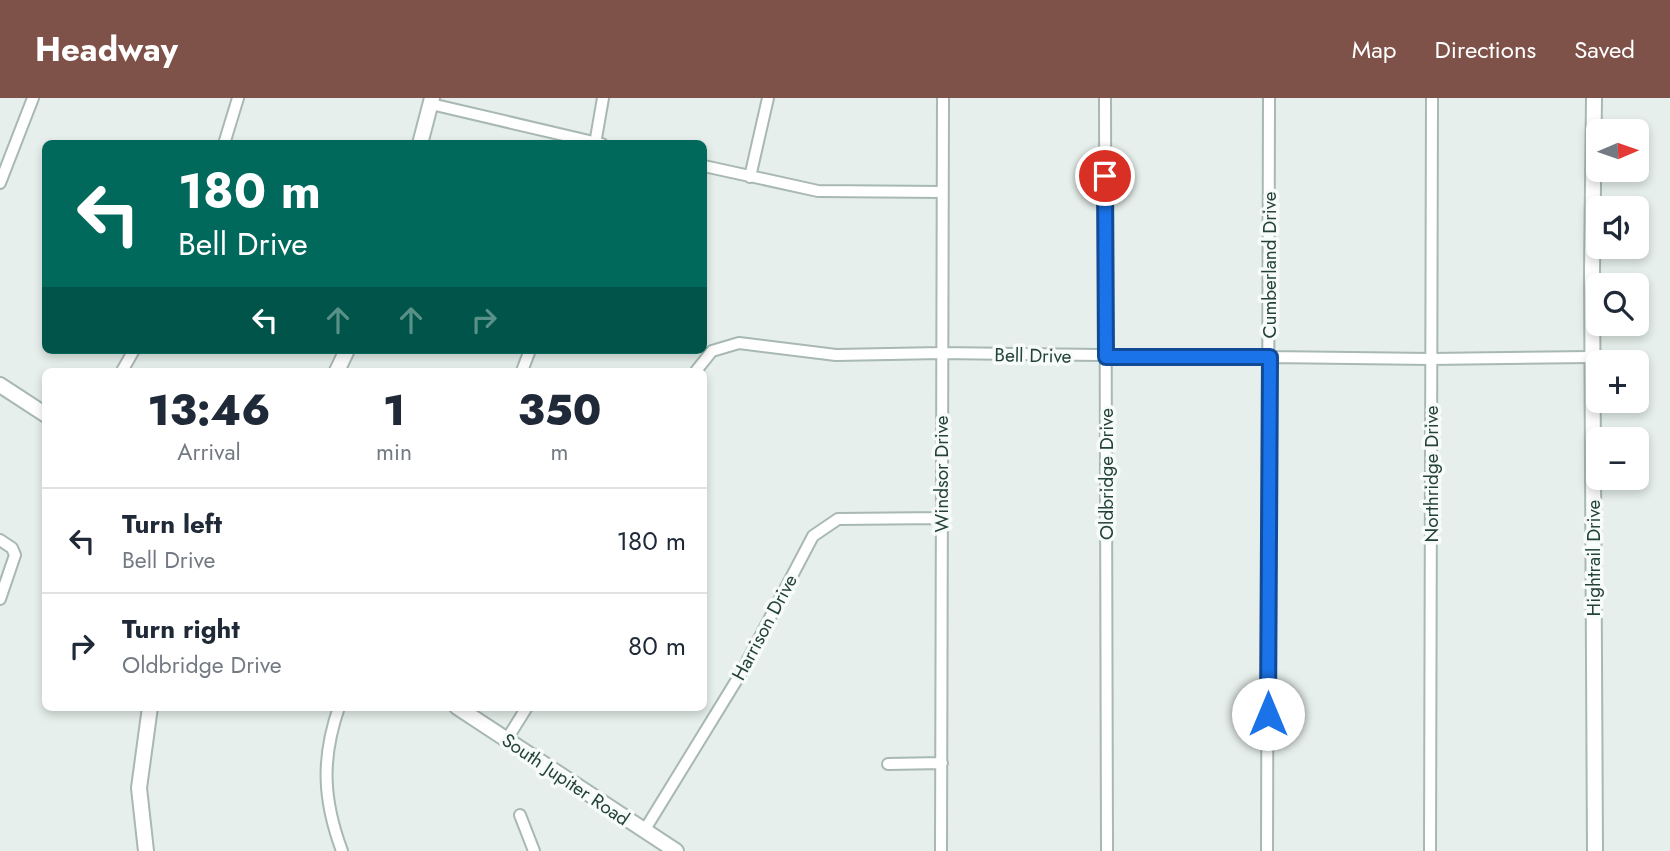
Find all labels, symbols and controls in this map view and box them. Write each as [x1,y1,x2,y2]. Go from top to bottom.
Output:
text: Headway [35,26,178,73]
text: Map [1352,32,1397,67]
text: Directions [1435,32,1536,67]
text: Saved [1574,32,1635,67]
north arrow [1586,119,1648,182]
map controls [1586,119,1649,490]
pin [1075,146,1135,206]
text: 180 m [178,156,321,226]
icon: arrive [1086,157,1124,195]
icon: left [63,168,154,259]
street label: Cumberland Drive [1256,191,1283,339]
button: sound [1586,196,1649,259]
text: Bell Drive [178,221,308,267]
button: search [1586,273,1649,336]
icon: left [246,301,284,339]
icon: ahead [319,301,357,339]
icon: ahead [392,301,430,339]
icon: right [465,301,503,339]
street label: Bell Drive [994,341,1072,370]
button: + [1586,350,1649,413]
text: 13:46 [148,380,271,441]
text: 1 [383,380,405,441]
text: 350 [518,380,601,441]
street label: Northridge Drive [1418,405,1445,543]
street label: Oldbridge Drive [1093,408,1120,540]
street label: Windsor Drive [928,415,955,533]
button: − [1586,427,1649,490]
text: Arrival [177,435,241,469]
text: min [376,435,412,469]
text: m [551,435,569,469]
street label: Hightrail Drive [1580,499,1607,616]
text: Turn left [122,505,222,543]
icon: left [63,522,101,560]
text: 180 m [616,522,686,560]
text: Bell Drive [122,543,215,577]
street label: Harrison Drive [725,569,804,685]
text: Turn right [122,610,240,648]
icon: right [63,627,101,665]
text: 80 m [628,627,686,665]
text: Oldbridge Drive [122,648,282,682]
position arrow [1231,677,1305,751]
street label: South Jupiter Road [496,727,635,832]

